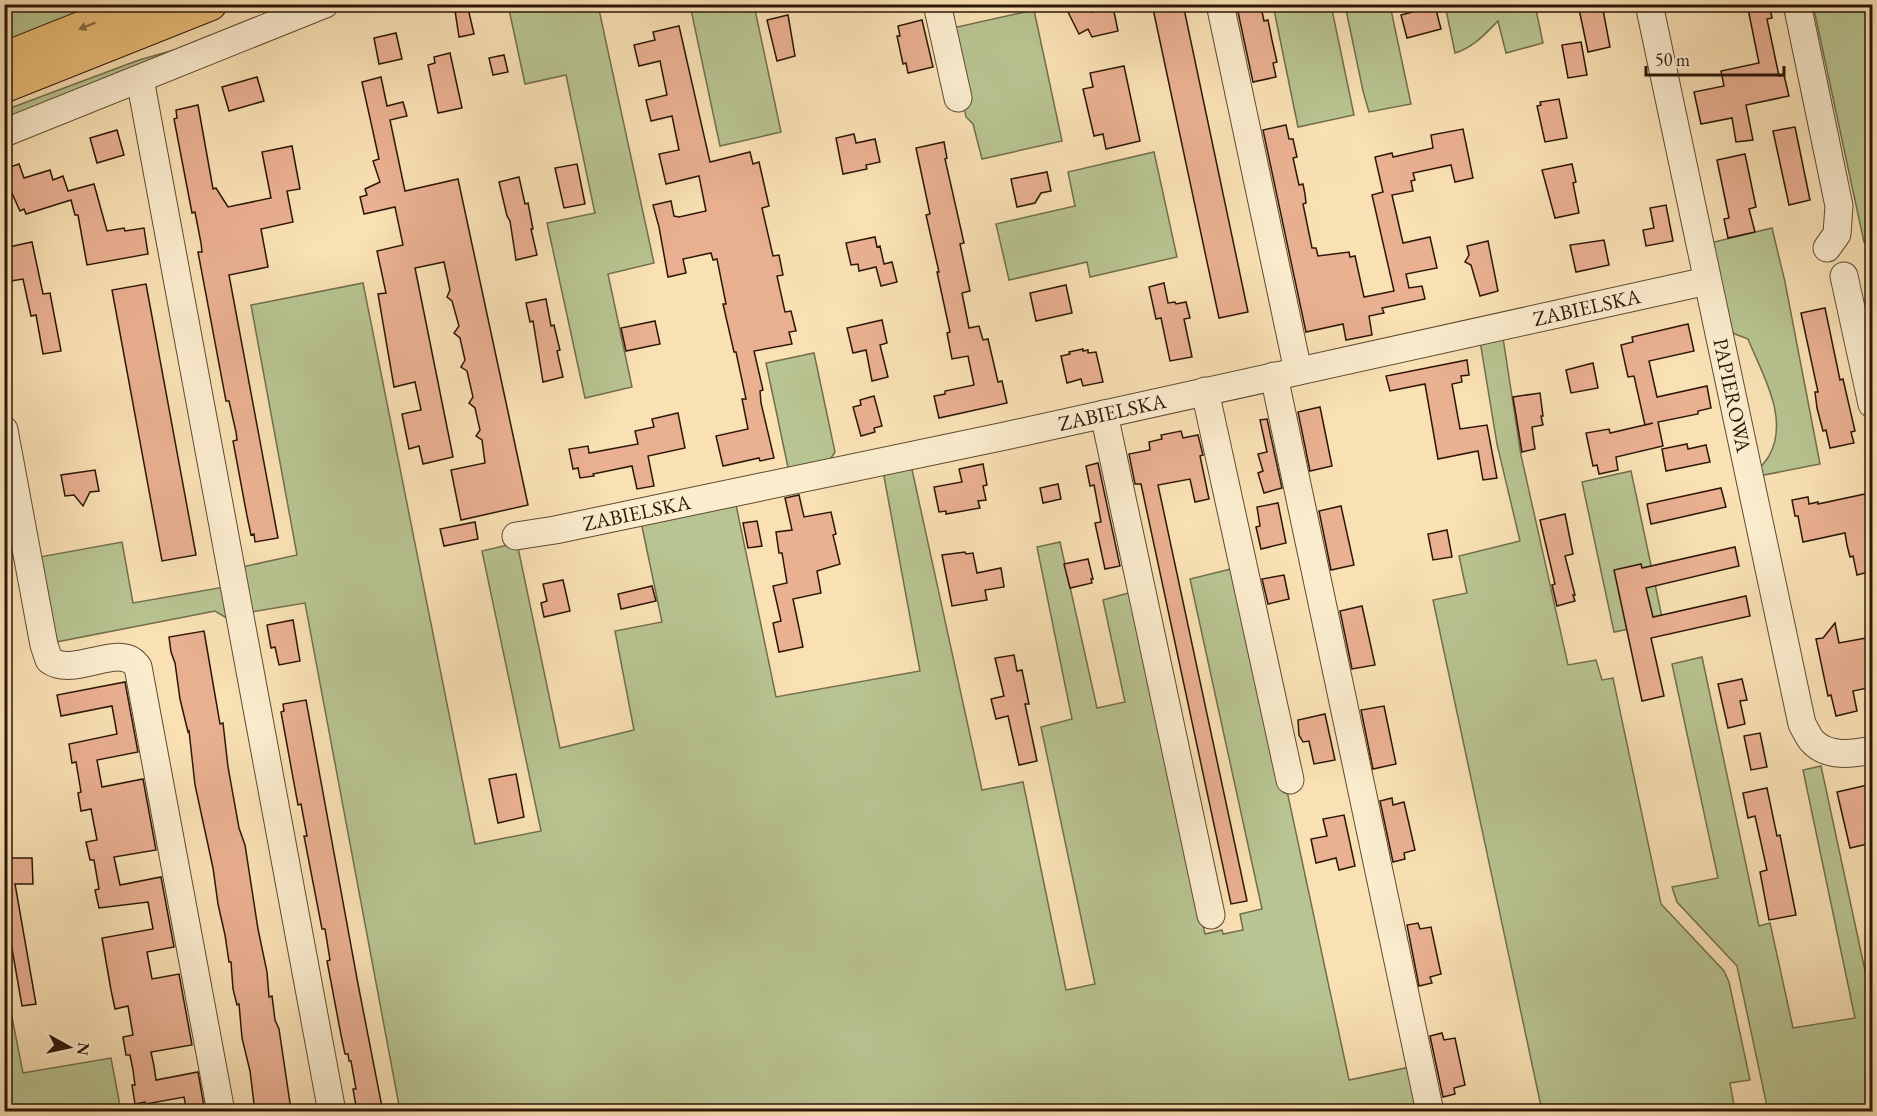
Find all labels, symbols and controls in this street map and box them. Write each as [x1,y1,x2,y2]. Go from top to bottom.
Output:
one-way arrow [78,22,96,31]
scale bar [1646,39,1784,77]
text: 50 m [1655,48,1690,71]
street label: ZABIELSKA [1530,282,1643,332]
street label: PAPIEROWA [1707,336,1758,455]
street label: ZABIELSKA [1056,387,1169,437]
street label: ZABIELSKA [580,488,693,537]
north arrow [39,1017,99,1077]
text: N [72,1041,95,1057]

